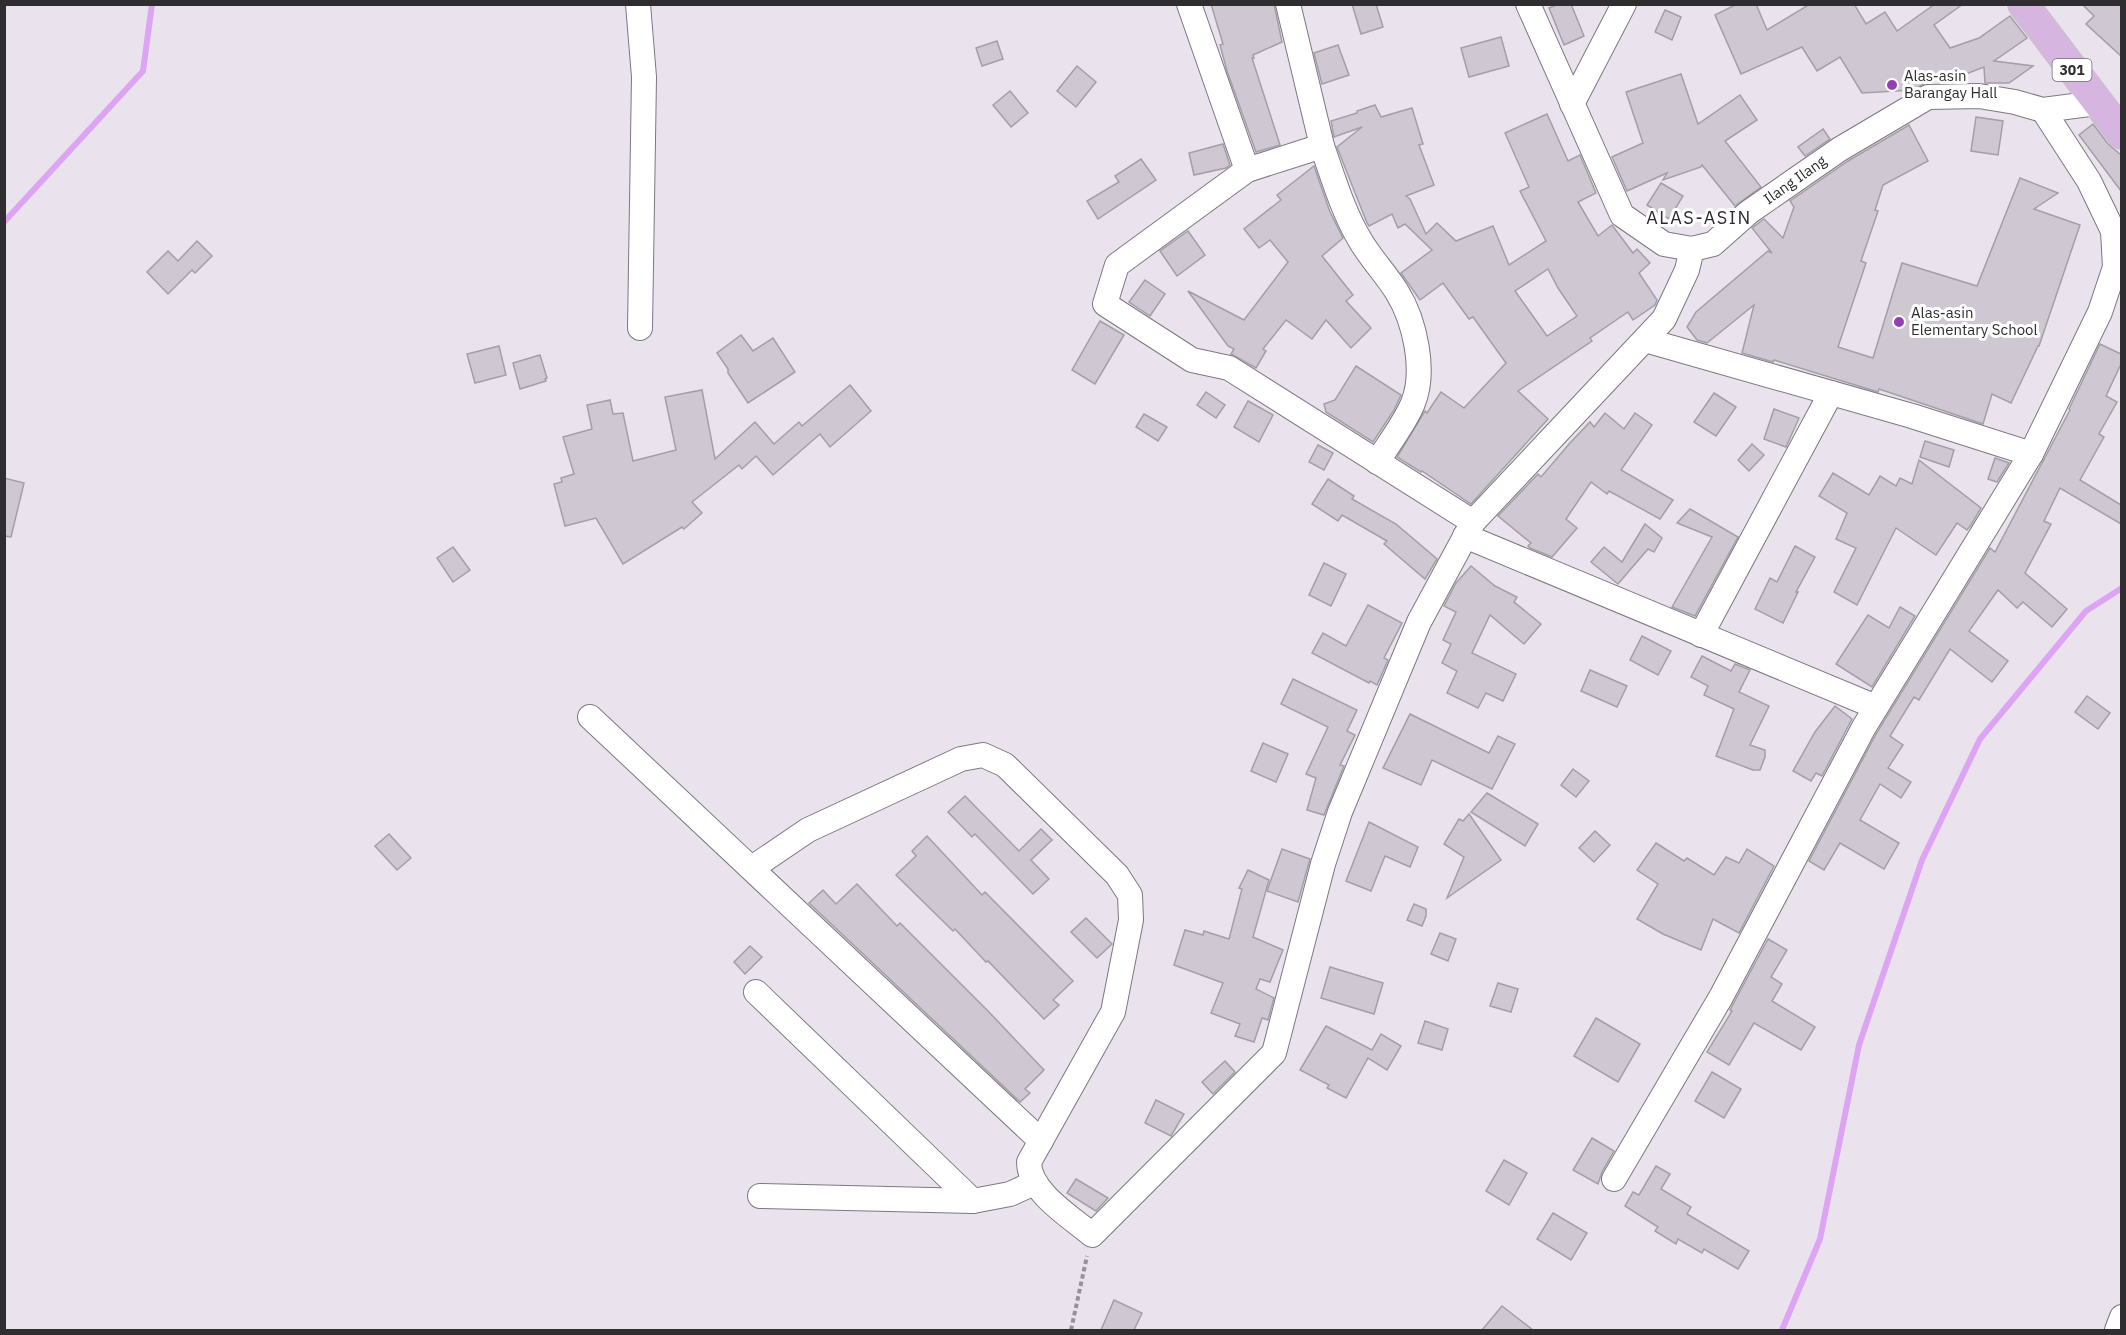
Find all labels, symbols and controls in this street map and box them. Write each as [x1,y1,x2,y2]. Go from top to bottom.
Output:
road number: 301 [2052,59,2092,81]
place label: Alas-asin Barangay Hall [1904,66,1997,102]
marker: Alas-asin Barangay Hall [1885,78,1899,92]
street label: Ilang Ilang [1760,151,1830,208]
district label: ALAS-ASIN [1646,206,1752,229]
place label: Alas-asin Elementary School [1911,303,2038,339]
marker: Alas-asin Elementary School [1892,315,1906,329]

